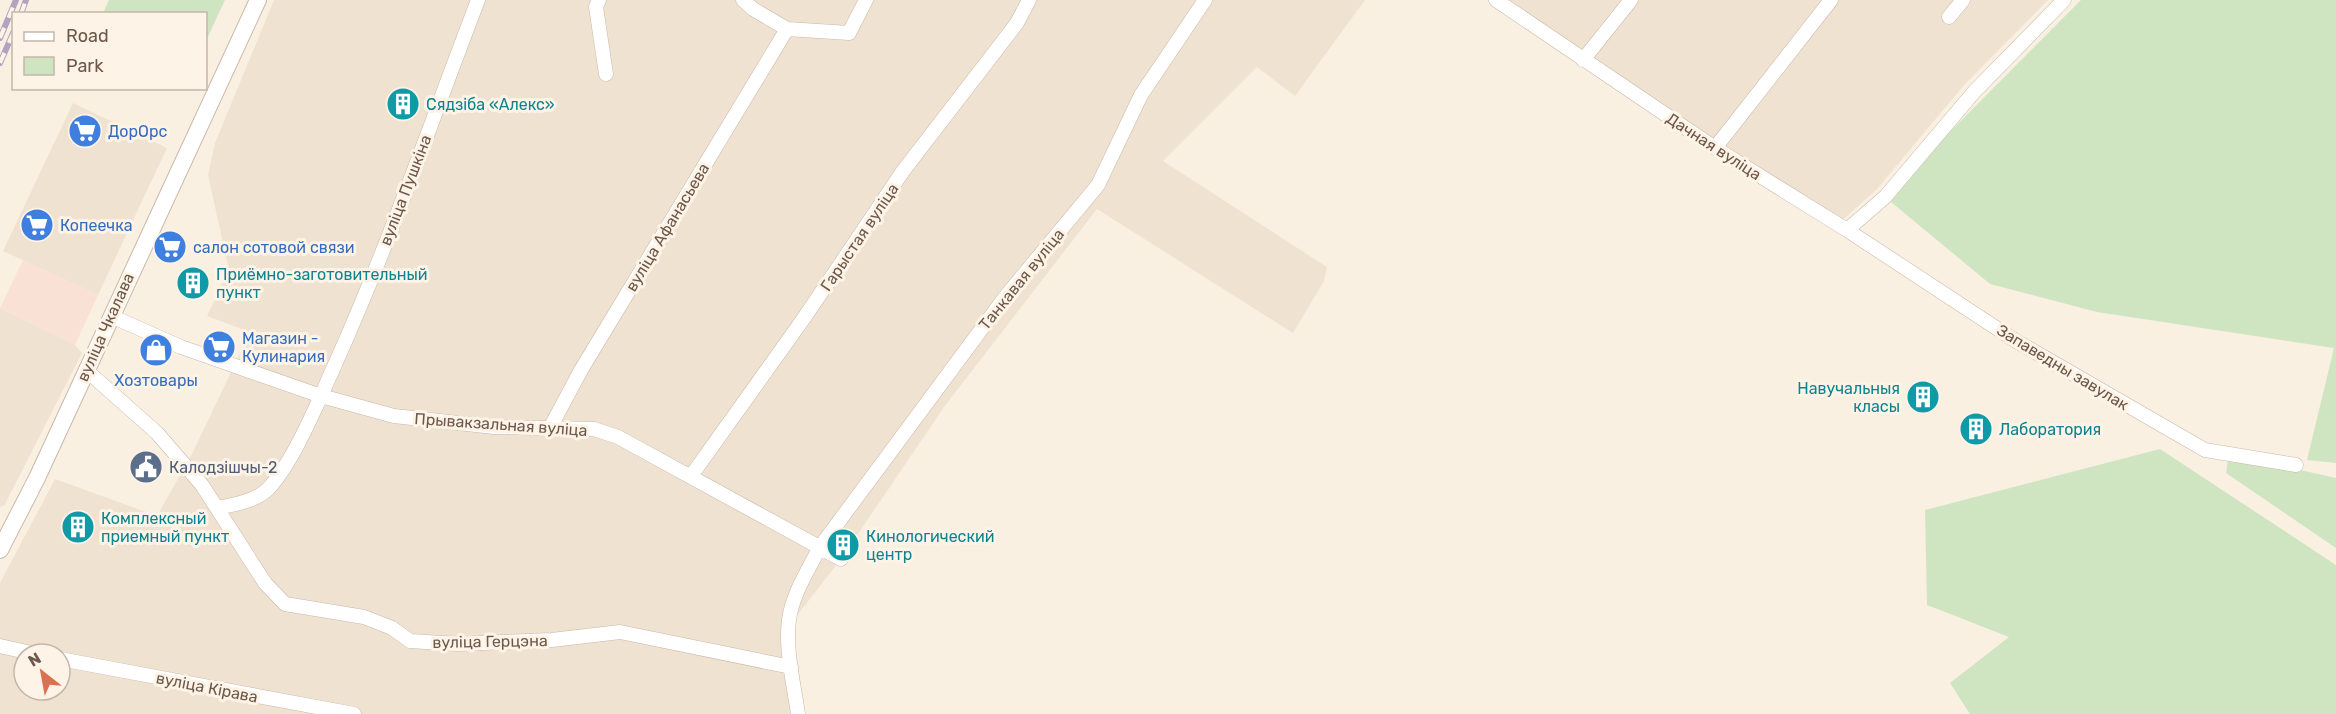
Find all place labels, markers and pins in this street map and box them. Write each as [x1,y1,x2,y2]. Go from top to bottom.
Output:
building icon: Сядзіба «Алекс» [385,86,421,122]
place label: Сядзіба «Алекс» [426,95,555,114]
supermarket icon: ДорОрс [67,113,103,149]
place label: ДорОрс [108,122,167,141]
supermarket icon: Копеечка [19,207,55,243]
place label: Копеечка [60,216,133,235]
supermarket icon: салон сотовой связи [152,229,188,265]
place label: салон сотовой связи [193,238,354,257]
building icon: Приёмно-заготовительный пункт [175,265,211,301]
place label: Приёмно-заготовительный пункт [216,265,427,302]
supermarket icon: Магазин - Кулинария [201,329,237,365]
place label: Магазин - Кулинария [242,329,325,366]
shop icon: Хозтовары [138,332,174,368]
place label: Хозтовары [114,371,198,390]
place label: Навучальныя класы [1797,379,1900,416]
building icon: Навучальныя класы [1905,379,1941,415]
building icon: Лаборатория [1958,411,1994,447]
place label: Лаборатория [1999,420,2101,439]
public building icon: Калодзішчы-2 [128,449,164,485]
place label: Калодзішчы-2 [169,458,277,477]
building icon: Комплексный приемный пункт [60,509,96,545]
place label: Комплексный приемный пункт [101,509,229,546]
building icon: Кинологический центр [825,527,861,563]
place label: Кинологический центр [866,527,995,564]

